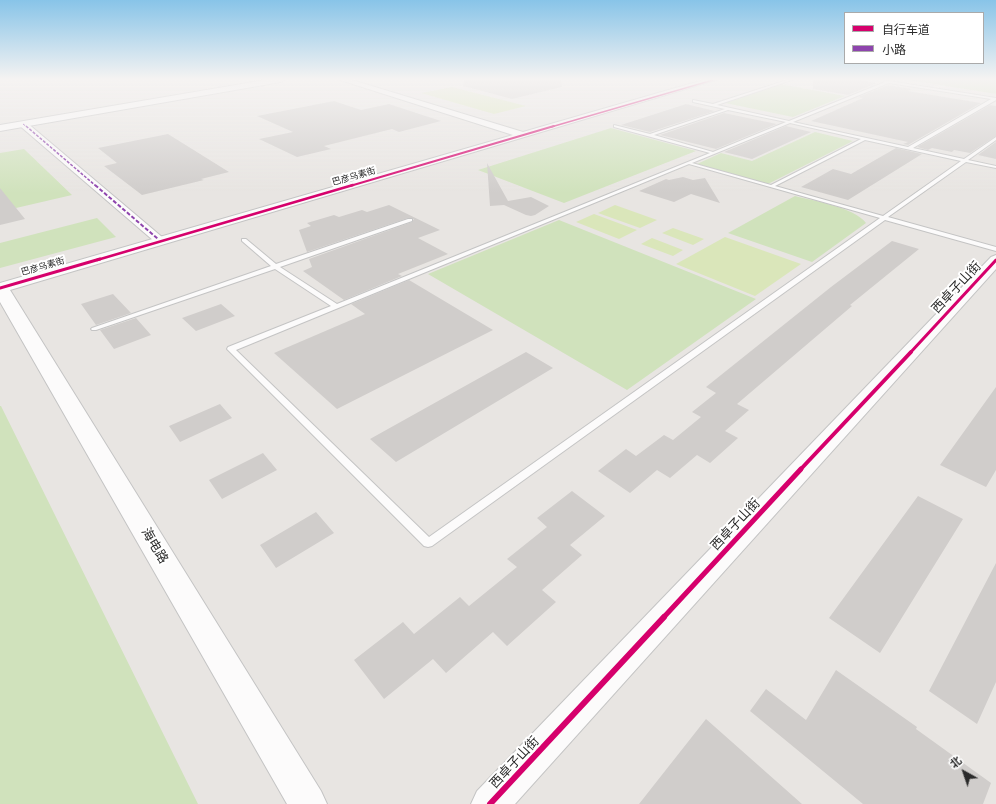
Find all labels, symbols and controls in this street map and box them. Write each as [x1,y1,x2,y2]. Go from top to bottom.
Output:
legend [844,12,984,64]
text: 自行车道 [882,23,930,37]
text: 小路 [882,43,906,57]
street label: 巴彦乌素街 [331,166,377,188]
street label: 巴彦乌素街 [20,256,66,278]
street label: 西卓子山街 [929,259,985,317]
street label: 西卓子山街 [708,496,764,554]
street label: 海电路 [137,525,171,567]
street label: 西卓子山街 [487,734,543,792]
north arrow [944,752,984,792]
text: 北 [948,754,964,771]

